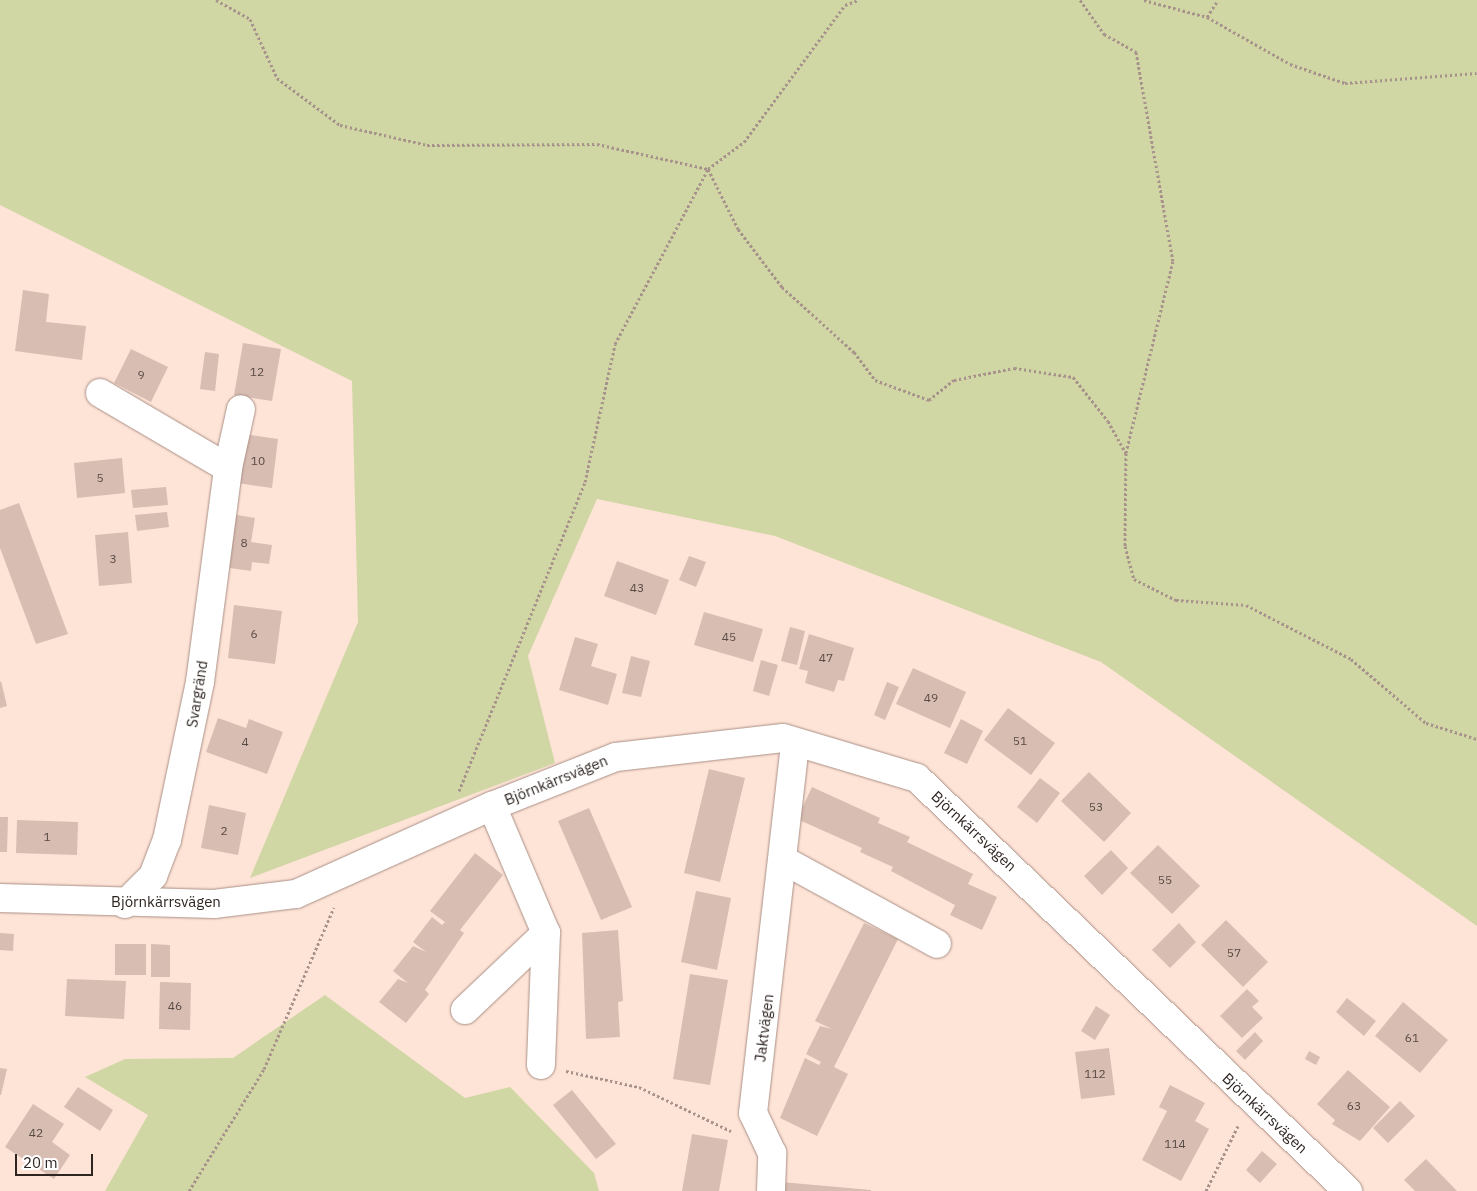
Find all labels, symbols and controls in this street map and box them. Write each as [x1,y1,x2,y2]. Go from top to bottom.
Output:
house number: 12 [250,365,264,379]
house number: 9 [137,368,145,382]
house number: 10 [251,454,265,468]
house number: 5 [96,471,104,485]
house number: 8 [240,536,248,550]
house number: 3 [109,552,117,566]
house number: 43 [630,581,644,595]
house number: 6 [250,627,258,641]
house number: 45 [722,630,736,644]
house number: 47 [819,651,833,665]
street label: Svargränd [183,659,211,729]
house number: 49 [924,691,938,705]
house number: 51 [1013,734,1027,748]
house number: 4 [241,735,249,749]
street label: Björnkärrsvägen [502,751,610,809]
street label: Björnkärrsvägen [928,787,1020,875]
house number: 53 [1089,800,1103,814]
house number: 2 [220,824,228,838]
house number: 1 [43,830,51,844]
house number: 55 [1158,873,1172,887]
street label: Björnkärrsvägen [111,893,221,911]
house number: 57 [1227,946,1241,960]
street label: Jaktvägen [751,993,777,1063]
house number: 46 [168,999,182,1013]
house number: 61 [1405,1031,1419,1045]
house number: 112 [1084,1067,1106,1081]
street label: Björnkärrsvägen [1219,1069,1311,1157]
house number: 63 [1347,1099,1361,1113]
house number: 42 [29,1126,43,1140]
house number: 114 [1164,1137,1186,1151]
scale bar [18,1144,95,1176]
text: 20 m [23,1153,58,1172]

